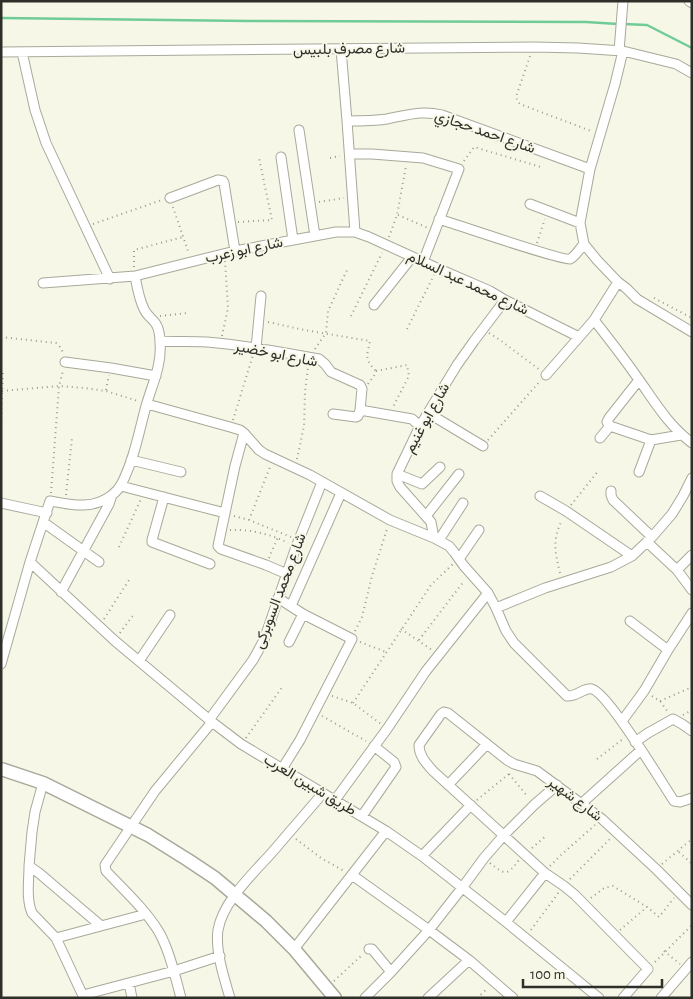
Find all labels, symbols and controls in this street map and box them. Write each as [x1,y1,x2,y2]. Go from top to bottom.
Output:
street label: شارع مصرف بلبيس [293,41,405,60]
street label: شارع احمد حجازي [431,108,537,161]
street label: شارع ابو زعرب [204,234,285,269]
street label: شارع محمد عبد السلام [404,248,531,320]
street label: شارع ابو خضير [232,338,319,372]
street label: شارع ابو غنيم [402,380,455,457]
street label: شارع محمد السوبركى [251,531,312,652]
street label: طريق شبين العرب [260,752,359,820]
street label: شارع شهير [542,773,605,827]
scale bar [523,956,662,988]
text: 100 m [530,967,565,982]

